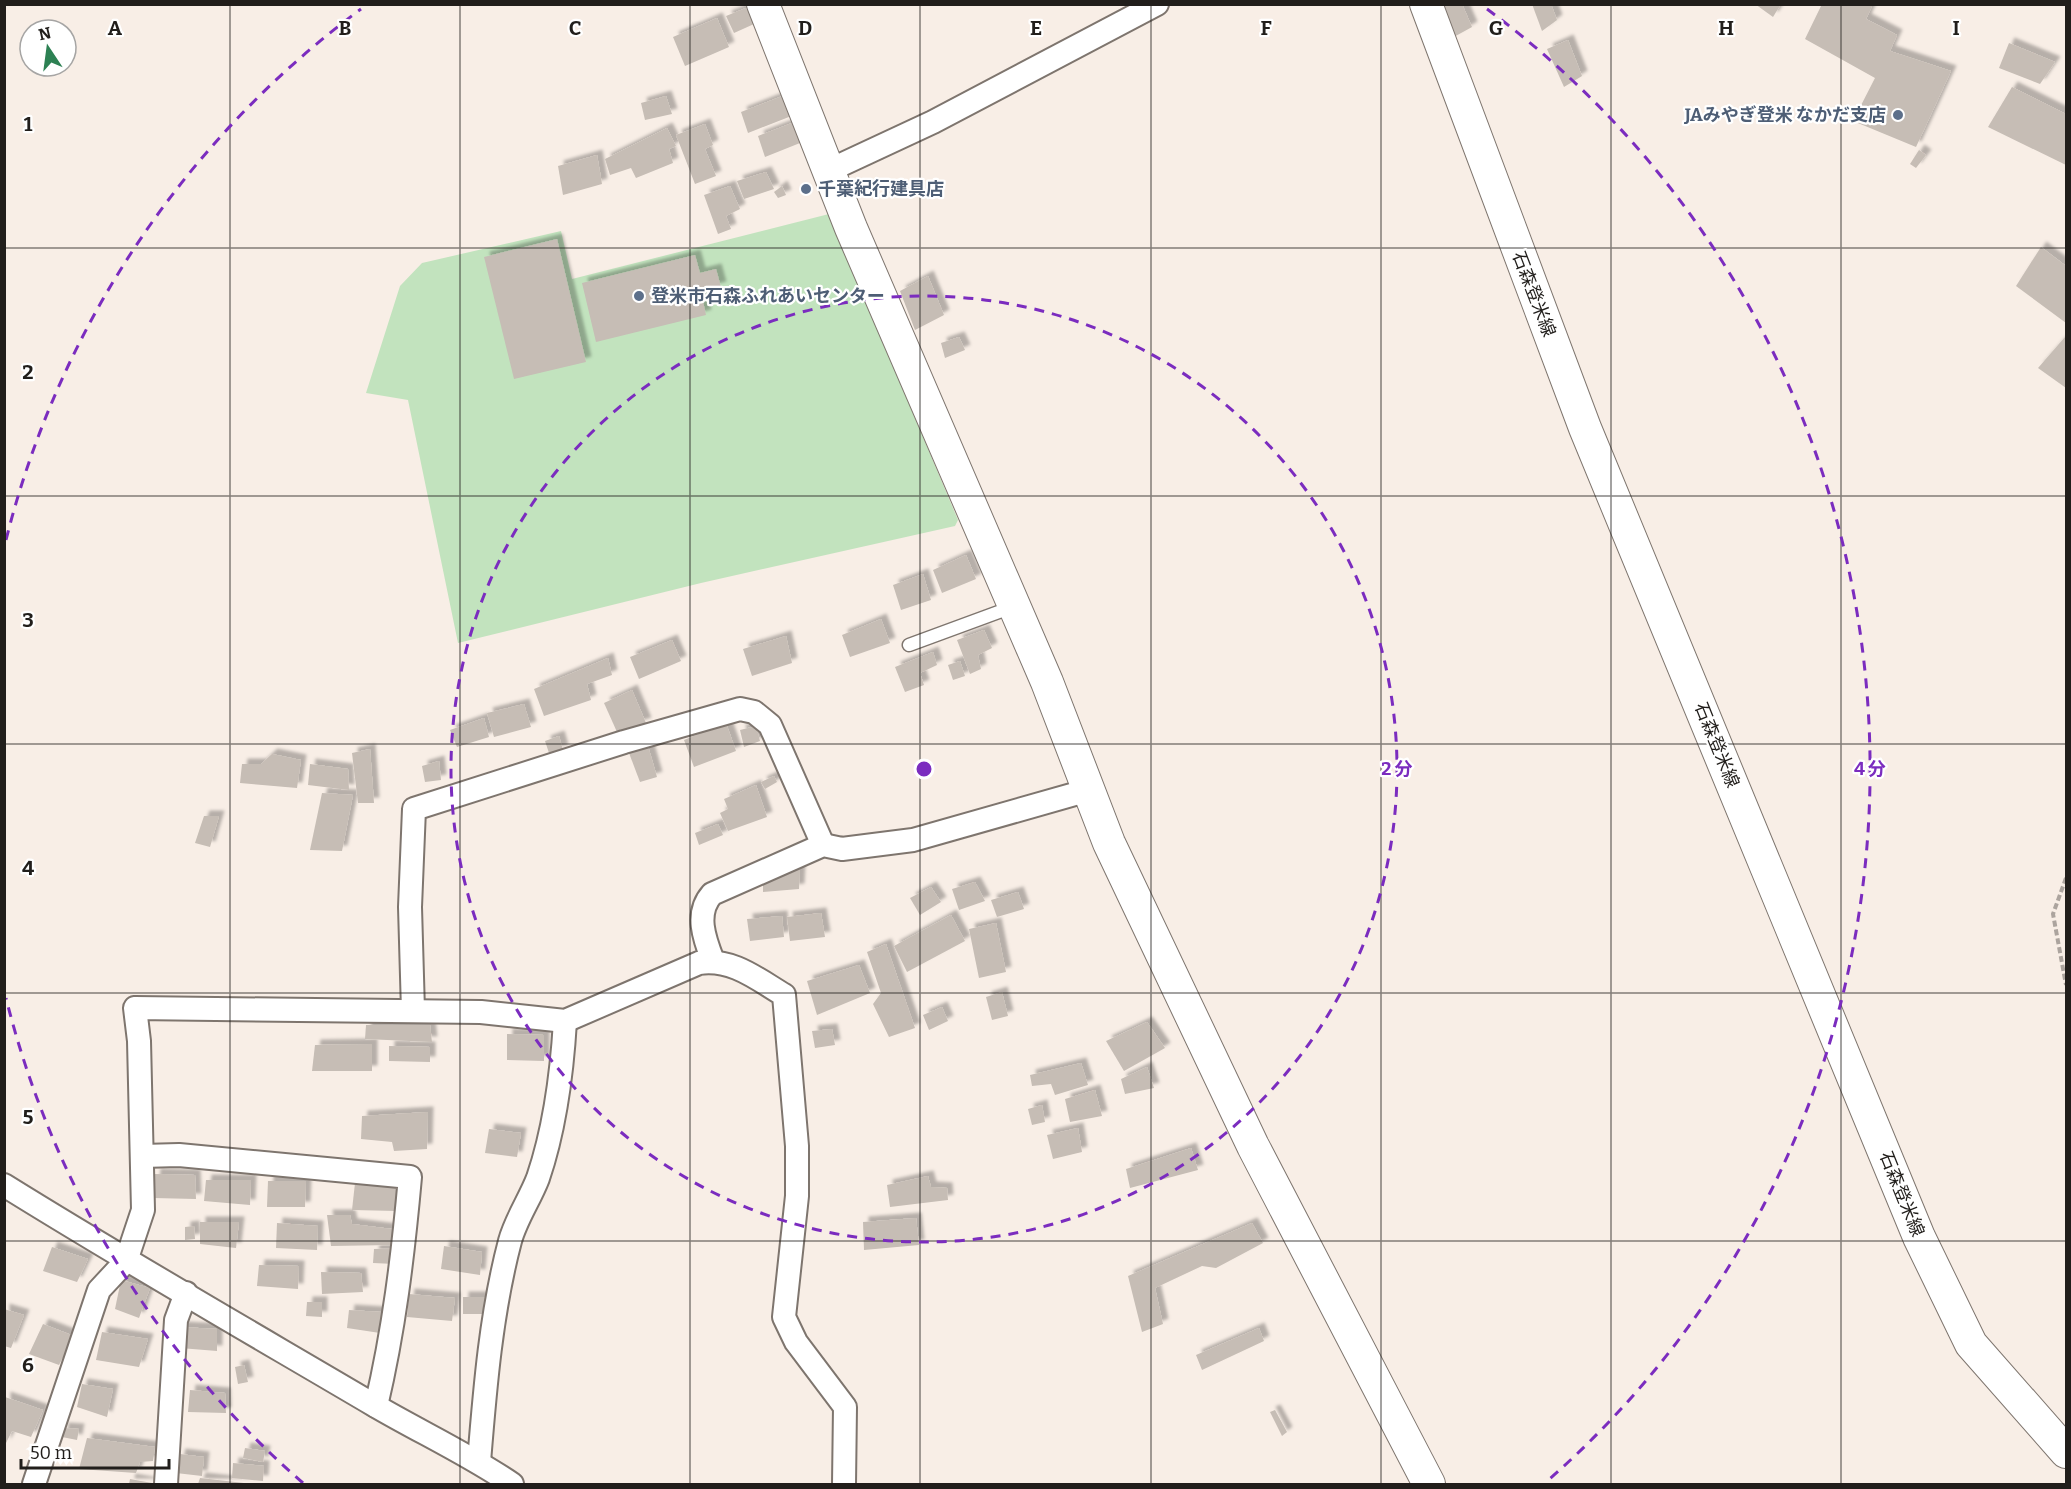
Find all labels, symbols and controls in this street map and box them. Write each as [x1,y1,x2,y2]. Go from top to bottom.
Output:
text: A [108,16,123,40]
text: B [339,16,352,40]
text: C [569,16,581,40]
text: D [798,16,812,40]
text: E [1030,16,1042,40]
text: F [1260,16,1272,40]
text: G [1489,16,1503,40]
text: H [1718,16,1734,40]
text: I [1952,16,1960,40]
north arrow [18,18,78,78]
text: N [37,23,53,45]
place label: JAみやぎ登米 なかだ支店 [1684,104,1886,126]
marker: JAみやぎ登米 なかだ支店 [1891,108,1905,122]
text: 1 [24,112,33,136]
place label: 千葉紀行建具店 [818,178,944,200]
marker: 千葉紀行建具店 [799,182,813,196]
street label: 石森登米線 [1508,248,1560,340]
place label: 登米市石森ふれあいセンター [651,285,885,307]
marker: 登米市石森ふれあいセンター [632,289,646,303]
text: 2 [22,360,34,384]
text: 3 [22,608,34,632]
street label: 石森登米線 [1690,699,1744,791]
text: 2 分 [1381,758,1413,780]
text: 4 分 [1854,758,1886,780]
centre of rings [914,759,934,779]
text: 4 [22,856,34,880]
text: 5 [23,1105,34,1129]
street label: 石森登米線 [1875,1148,1929,1240]
text: 6 [22,1353,34,1377]
scale bar [21,1432,170,1470]
text: 50 m [30,1442,72,1464]

